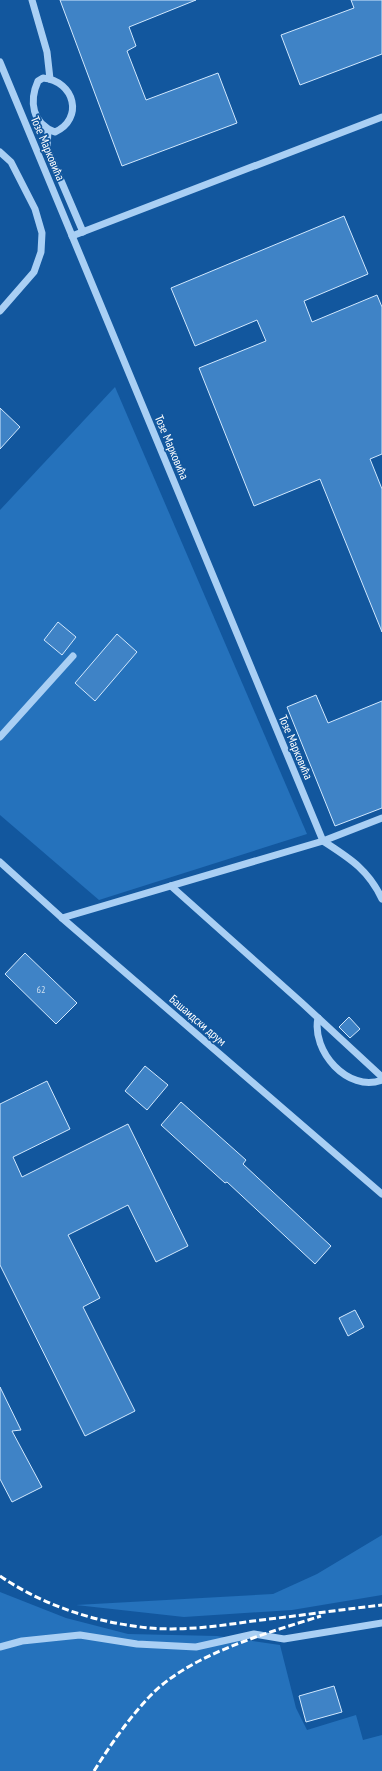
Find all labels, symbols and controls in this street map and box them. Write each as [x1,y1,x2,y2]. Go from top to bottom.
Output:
street label: Тозе Марковића [28,113,68,183]
street label: Тозе Марковића [152,412,192,482]
street label: Тозе Марковића [276,712,316,782]
house number: 62 [37,983,46,996]
street label: Башаидски друм [166,991,230,1049]

